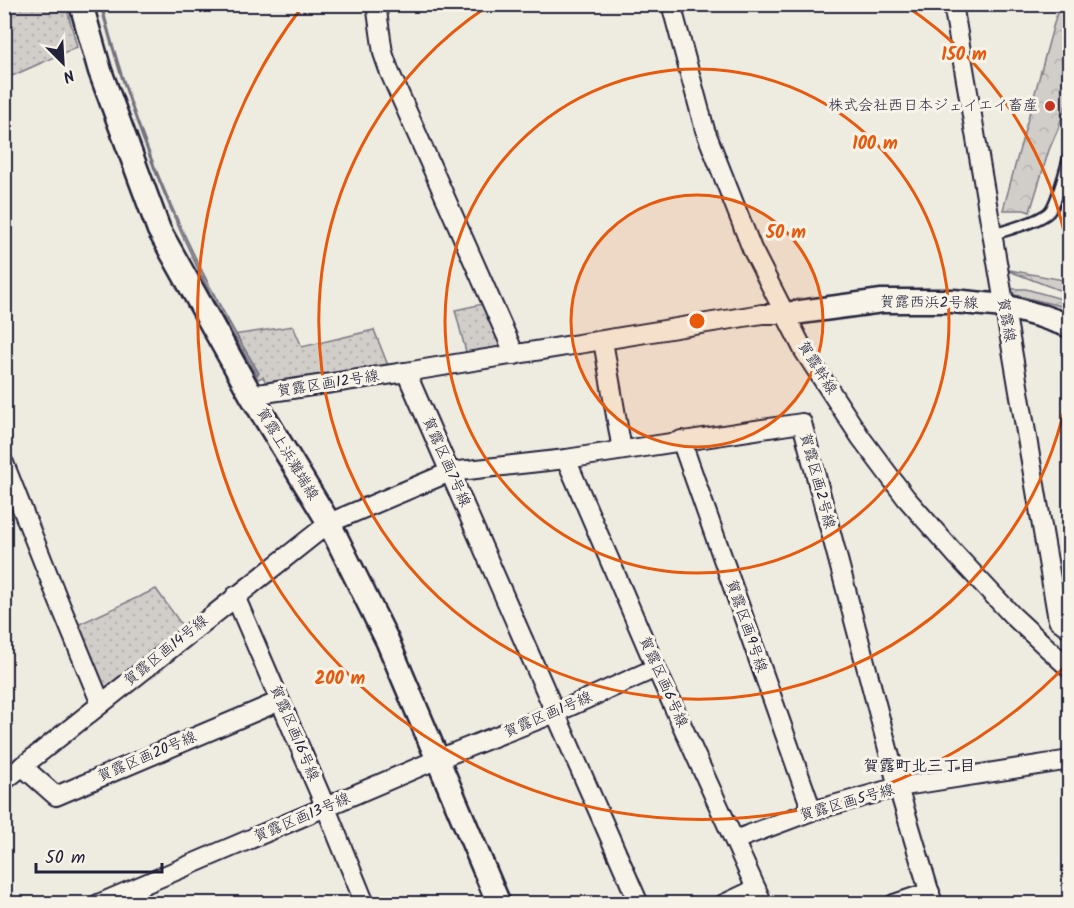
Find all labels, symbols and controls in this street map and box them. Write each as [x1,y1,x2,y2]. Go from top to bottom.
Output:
north arrow [33,33,93,93]
text: 150 m [941,41,987,70]
text: N [59,62,78,89]
place label: 株式会社西日本ジェイエイ畜産 [828,94,1038,118]
marker: 株式会社西日本ジェイエイ畜産 [1043,99,1057,113]
text: 100 m [852,130,898,159]
text: 50 m [765,219,806,248]
street label: 賀露西浜2号線 [879,290,979,316]
street label: 賀露線 [990,296,1022,344]
centre of rings [687,311,707,331]
street label: 賀露幹線 [791,336,843,400]
street label: 賀露区画12号線 [275,364,381,404]
street label: 賀露上浜灘端線 [250,403,324,505]
street label: 賀露区画7号線 [415,413,477,511]
street label: 賀露区画2号線 [793,430,841,532]
street label: 賀露区画9号線 [719,576,773,676]
street label: 賀露区画14号線 [118,609,214,693]
street label: 賀露区画6号線 [632,632,694,732]
text: 200 m [315,665,366,694]
street label: 賀露区画16号線 [263,681,325,785]
street label: 賀露区画1号線 [500,685,596,745]
street label: 賀露区画20号線 [93,725,201,789]
district label: 賀露町北三丁目 [863,754,975,779]
street label: 賀露区画5号線 [797,778,897,828]
street label: 賀露区画13号線 [250,787,354,849]
scale bar [36,836,162,874]
text: 50 m [45,844,85,873]

